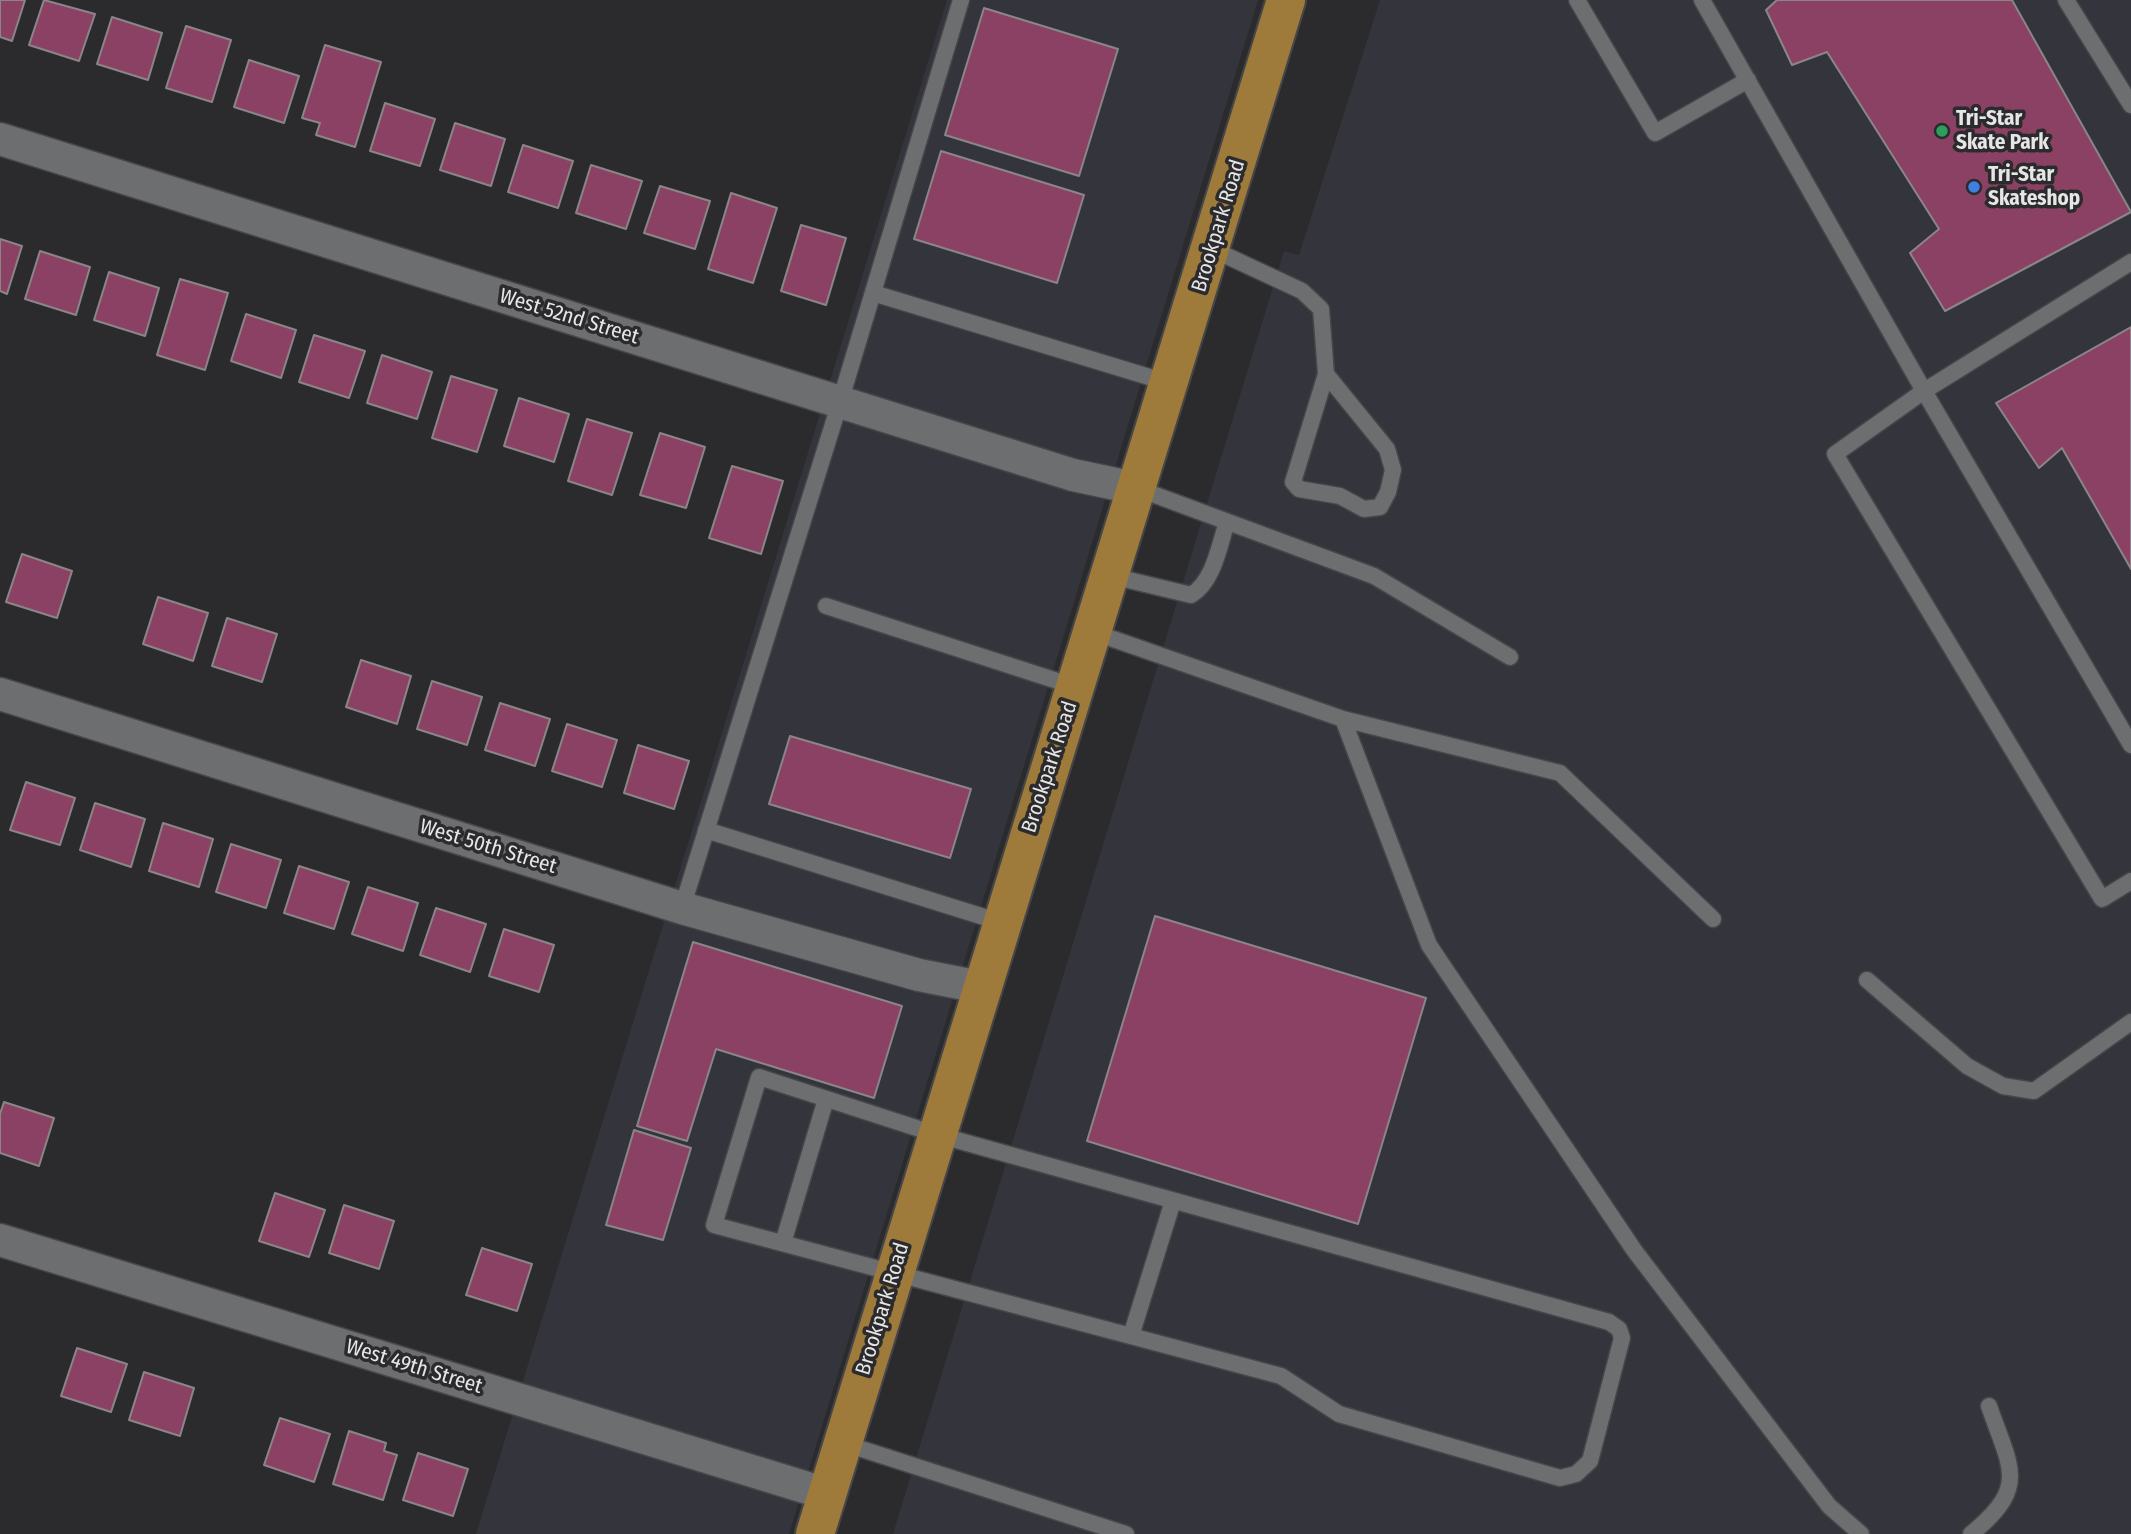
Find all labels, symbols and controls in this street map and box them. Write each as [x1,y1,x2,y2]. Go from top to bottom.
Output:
place label: Tri-Star Skate Park [1956,106,2049,156]
marker: Tri-Star Skate Park [1934,123,1950,139]
street label: Brookpark Road [1187,157,1251,295]
place label: Tri-Star Skateshop [1988,162,2080,212]
marker: Tri-Star Skateshop [1966,179,1982,195]
street label: West 52nd Street [496,284,642,350]
street label: Brookpark Road [1017,698,1083,836]
street label: West 50th Street [417,814,559,880]
street label: Brookpark Road [851,1240,915,1378]
street label: West 49th Street [343,1334,485,1400]

